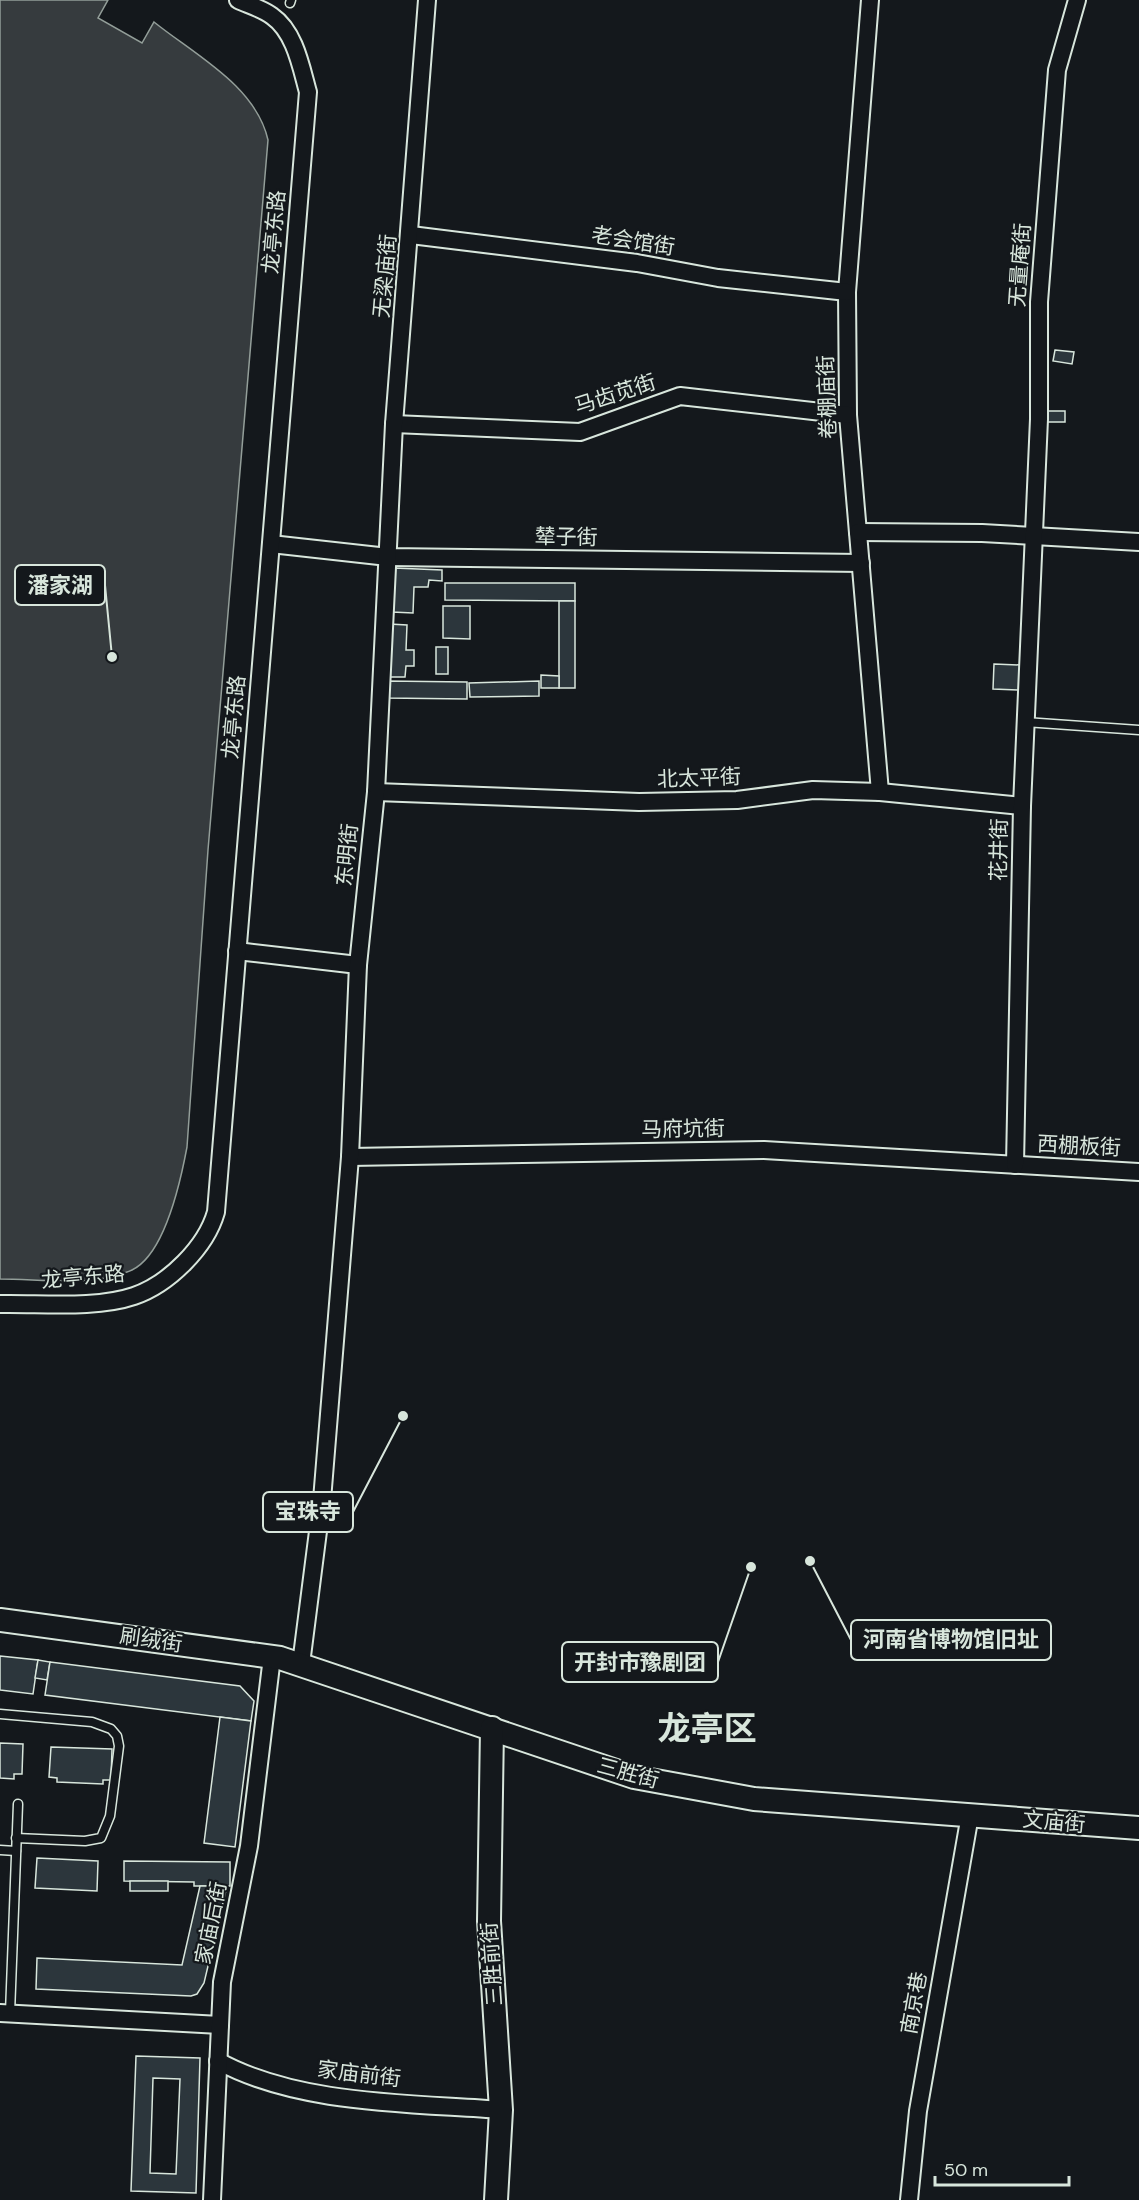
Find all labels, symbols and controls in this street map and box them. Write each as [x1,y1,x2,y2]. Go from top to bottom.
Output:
street label: 龙亭东路 [256,189,292,275]
street label: 老会馆街 [589,221,677,261]
street label: 无量庵街 [1003,222,1037,308]
street label: 无梁庙街 [367,233,403,319]
street label: 卷棚庙街 [812,355,842,439]
street label: 马齿苋街 [571,368,659,420]
street label: 辇子街 [534,522,598,552]
callout: 潘家湖 [15,565,105,605]
text: 潘家湖 [27,571,93,600]
street label: 龙亭东路 [216,674,252,760]
street label: 北太平街 [657,763,741,793]
street label: 花井街 [984,818,1014,882]
street label: 东明街 [330,822,364,888]
street label: 马府坑街 [641,1114,725,1144]
street label: 西棚板街 [1036,1130,1122,1162]
street label: 龙亭东路 [40,1259,126,1295]
callout: 宝珠寺 [263,1492,353,1532]
text: 宝珠寺 [275,1497,341,1526]
callout: 河南省博物馆旧址 [851,1620,1051,1660]
street label: 刷绒街 [118,1622,184,1658]
text: 河南省博物馆旧址 [863,1625,1039,1654]
callout: 开封市豫剧团 [562,1642,718,1682]
text: 开封市豫剧团 [574,1648,706,1677]
district label: 龙亭区 [658,1707,757,1750]
street label: 三胜街 [594,1751,662,1795]
street label: 文庙街 [1021,1805,1087,1839]
street label: 家庙后街 [189,1879,233,1967]
street label: 三胜前街 [475,1921,509,2007]
street label: 南京巷 [895,1970,933,2036]
street label: 家庙前街 [316,2055,402,2093]
scale bar [935,2149,1068,2187]
text: 50 m [944,2158,988,2182]

